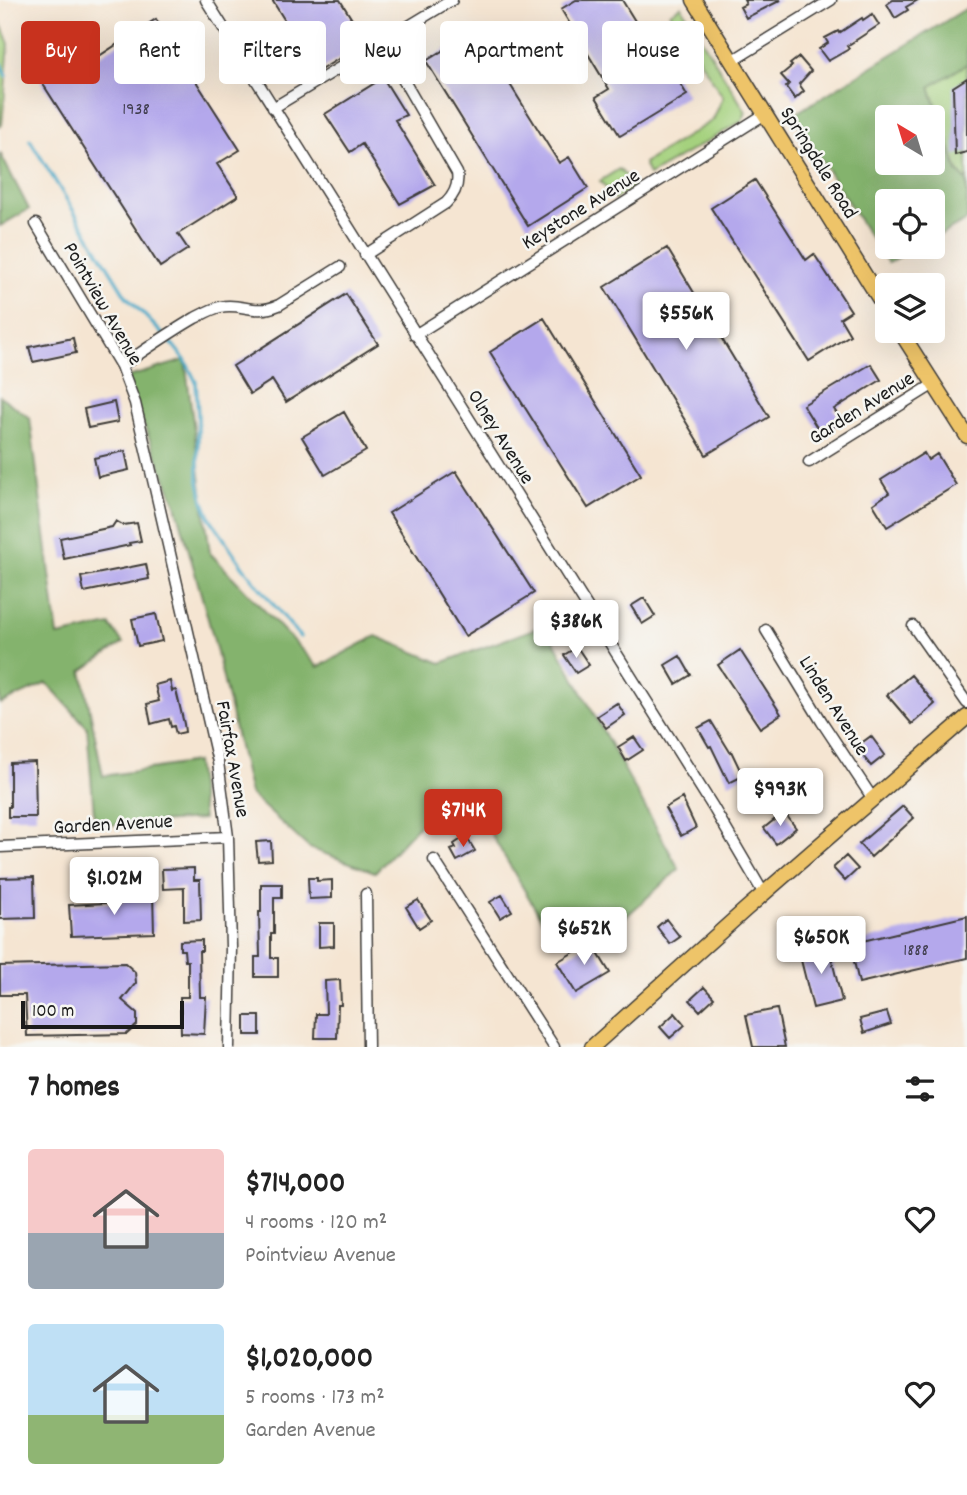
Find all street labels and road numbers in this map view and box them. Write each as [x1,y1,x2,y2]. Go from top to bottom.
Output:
street label: Springdale Road [771,102,864,226]
street label: Keystone Avenue [517,162,647,259]
street label: Pointview Avenue [54,237,149,372]
street label: Garden Avenue [804,365,921,454]
street label: Olney Avenue [458,384,540,491]
street label: Linden Avenue [790,651,875,763]
street label: Fairfax Avenue [206,699,256,820]
street label: Garden Avenue [53,808,174,844]

